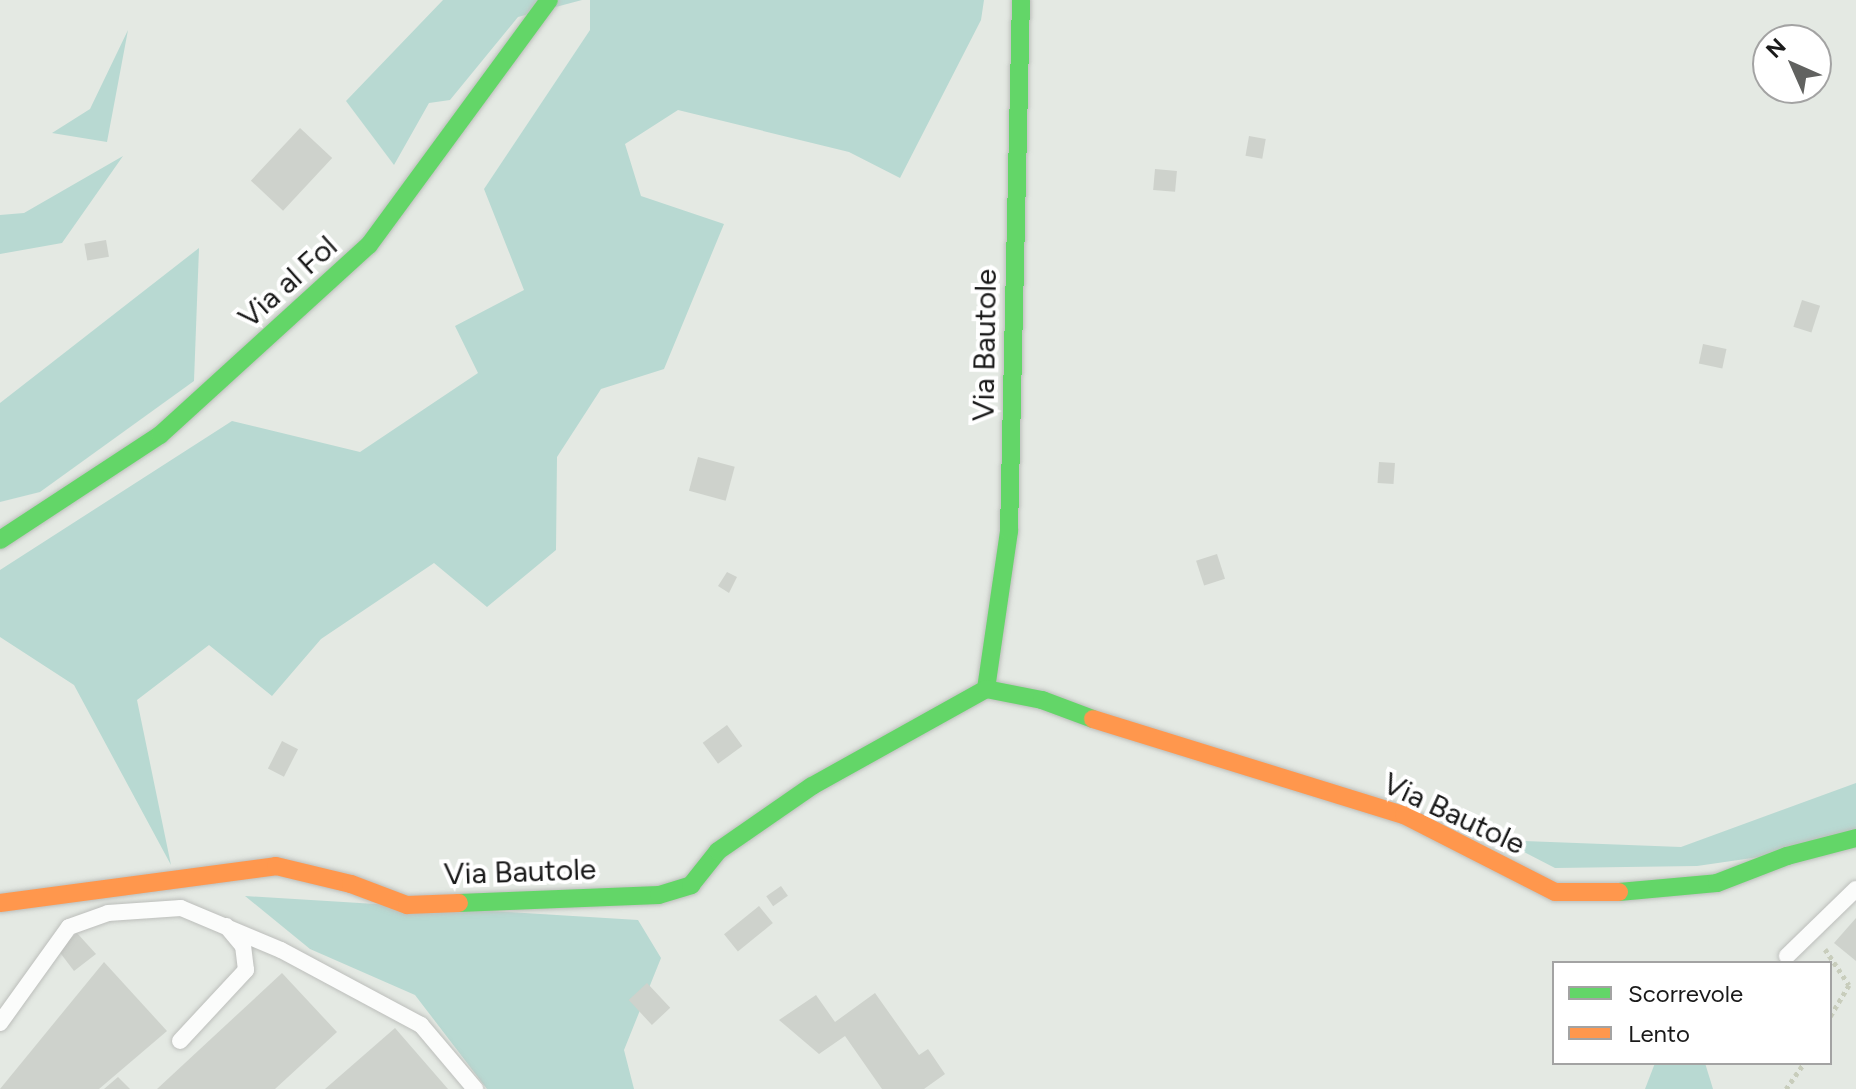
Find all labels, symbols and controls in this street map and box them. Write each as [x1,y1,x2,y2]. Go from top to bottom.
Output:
north arrow [1752,24,1832,104]
text: N [1761,33,1792,64]
street label: Via al Fol [231,229,345,335]
street label: Via Bautole [966,268,1004,422]
street label: Via Bautole [1377,765,1531,863]
street label: Via Bautole [443,851,597,893]
legend [1552,961,1832,1065]
text: Scorrevole [1628,979,1743,1008]
text: Lento [1628,1019,1690,1048]

